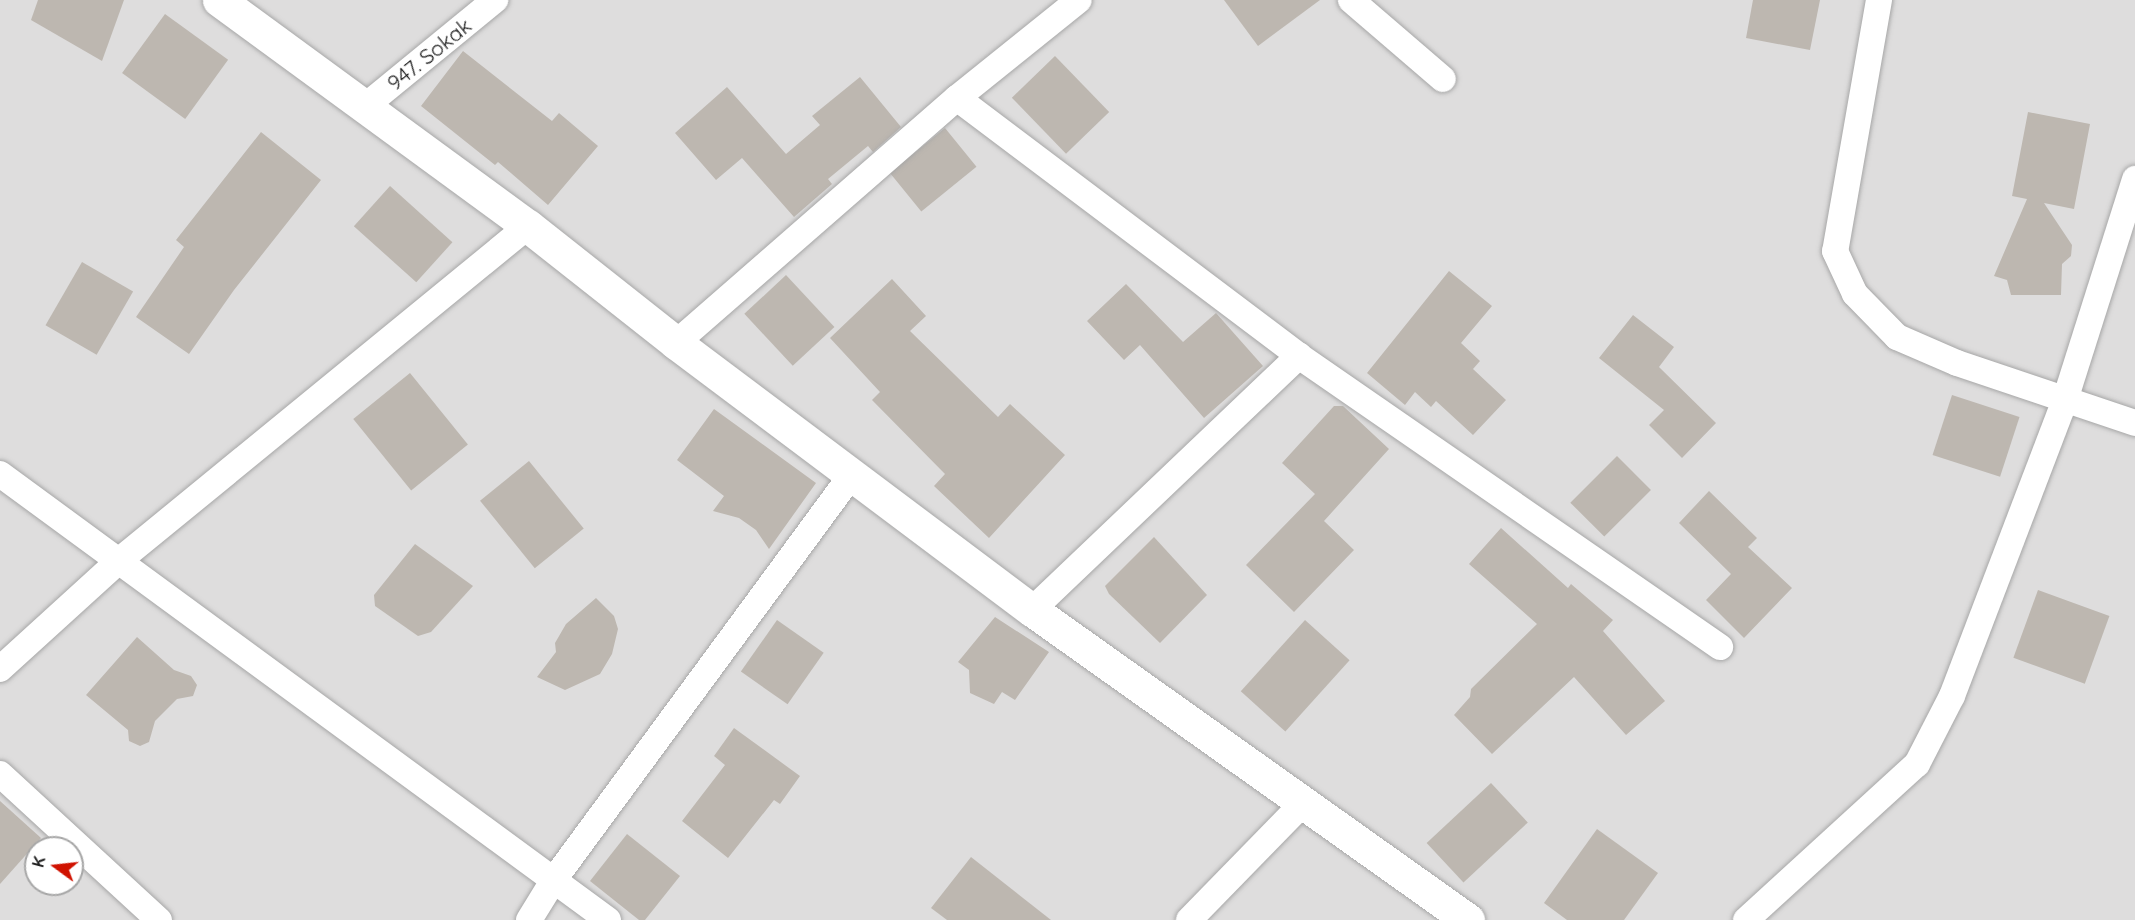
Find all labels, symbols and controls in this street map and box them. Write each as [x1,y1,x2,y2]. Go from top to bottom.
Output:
street label: 947. Sokak [382,13,476,95]
north arrow [24,836,84,896]
text: K [28,854,50,870]

